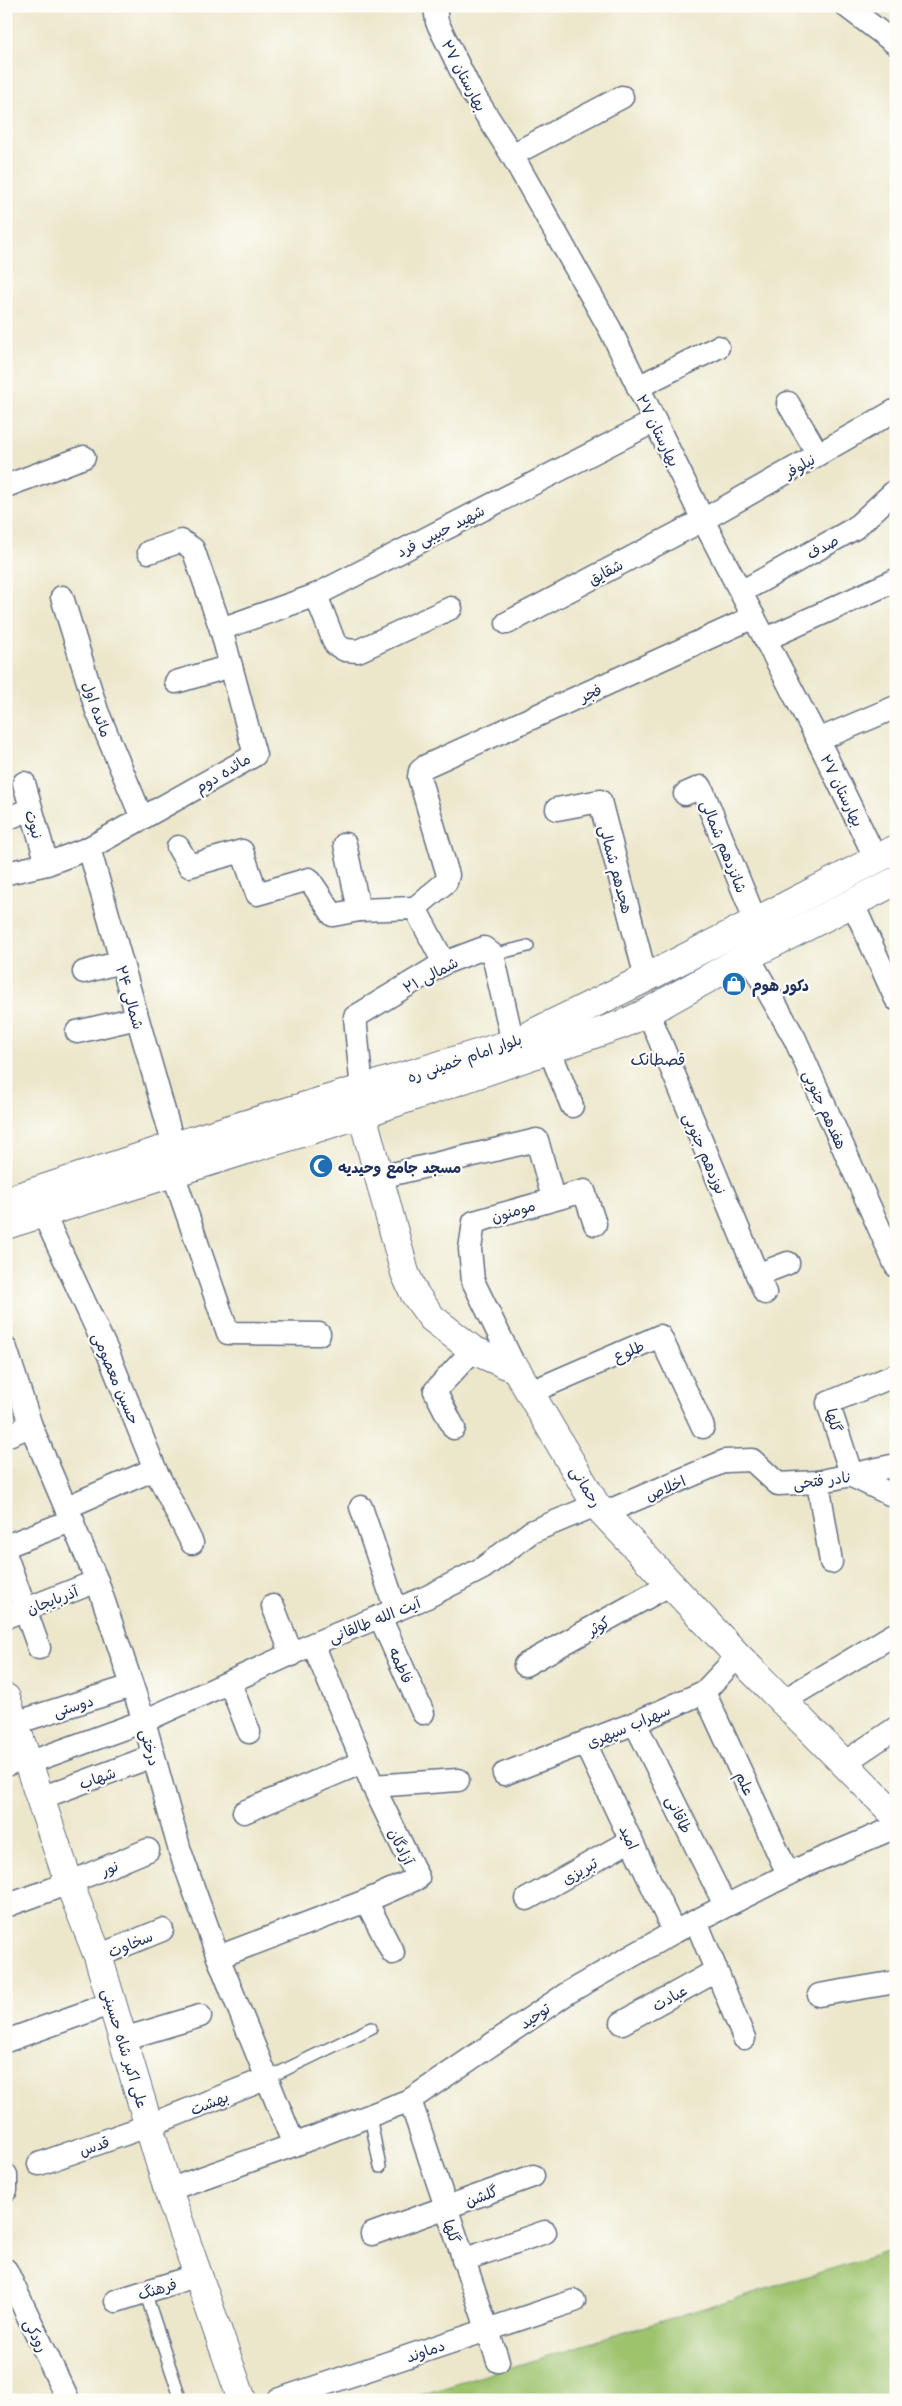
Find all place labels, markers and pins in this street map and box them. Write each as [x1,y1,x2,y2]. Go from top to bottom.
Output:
shop icon: دکور هوم [721,971,747,997]
place label: دکور هوم [752,973,809,997]
mosque icon: مسجد جامع وحیدیه [308,1153,334,1179]
place label: مسجد جامع وحیدیه [338,1155,461,1179]

